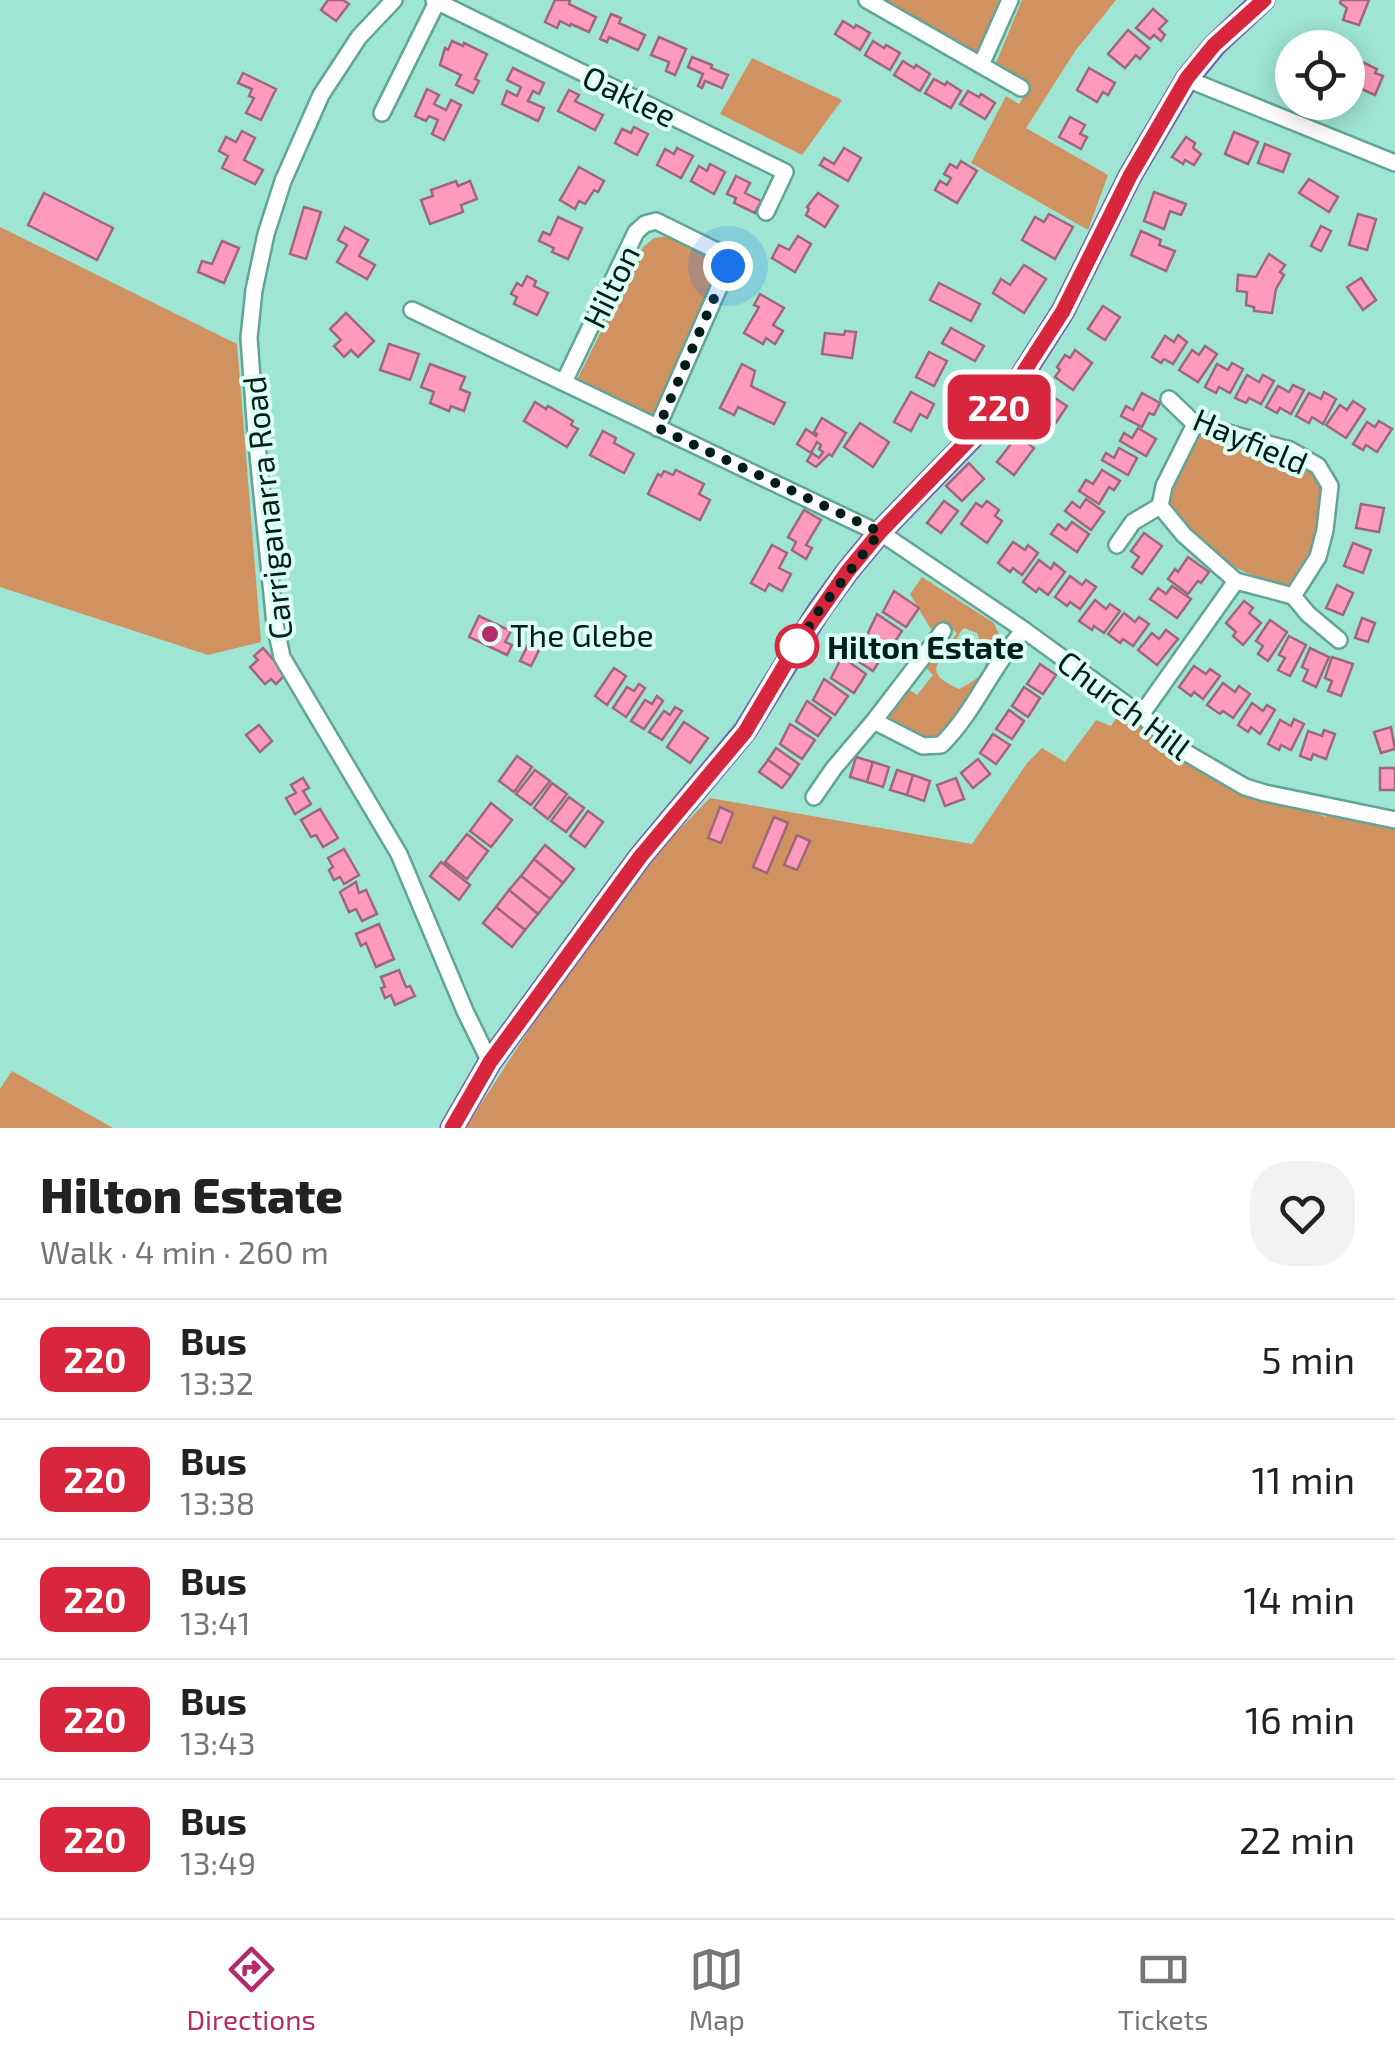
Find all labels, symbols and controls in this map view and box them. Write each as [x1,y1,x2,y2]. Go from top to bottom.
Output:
map controls [1275,30,1365,120]
button: locate [1275,30,1365,120]
street label: Oaklee [577,56,683,134]
street label: Hilton [574,238,646,334]
your location [703,241,753,291]
street label: Carriganarra Road [233,374,299,642]
line badge: 220 [942,374,1056,440]
text: 220 [968,386,1030,428]
street label: Hayfield [1188,399,1314,481]
place label: The Glebe [510,615,654,653]
marker: The Glebe [479,623,501,645]
marker: Hilton Estate [776,625,818,667]
place label: Hilton Estate [827,627,1024,665]
street label: Church Hill [1051,642,1200,767]
button: heart [1250,1161,1355,1266]
text: Hilton Estate [40,1165,343,1223]
text: Walk · 4 min · 260 m [40,1232,329,1270]
text: Bus [180,1317,247,1363]
text: 5 min [1261,1336,1355,1382]
text: 220 [64,1338,126,1380]
text: 13:32 [180,1363,254,1401]
text: Bus [180,1437,247,1483]
text: 11 min [1251,1456,1355,1502]
text: 220 [64,1458,126,1500]
text: 13:38 [180,1483,255,1521]
text: Bus [180,1557,247,1603]
text: 14 min [1243,1576,1355,1622]
text: 220 [64,1578,126,1620]
text: 13:41 [180,1603,251,1641]
text: Bus [180,1677,247,1723]
text: 16 min [1245,1696,1355,1742]
text: 220 [64,1698,126,1740]
text: 13:43 [180,1723,256,1761]
text: Bus [180,1797,247,1843]
text: 22 min [1239,1816,1355,1862]
text: 220 [64,1818,126,1860]
text: 13:49 [180,1843,256,1881]
tab: Directions [187,1942,316,2036]
tab: Map [689,1942,745,2036]
tab: Tickets [1118,1942,1208,2036]

